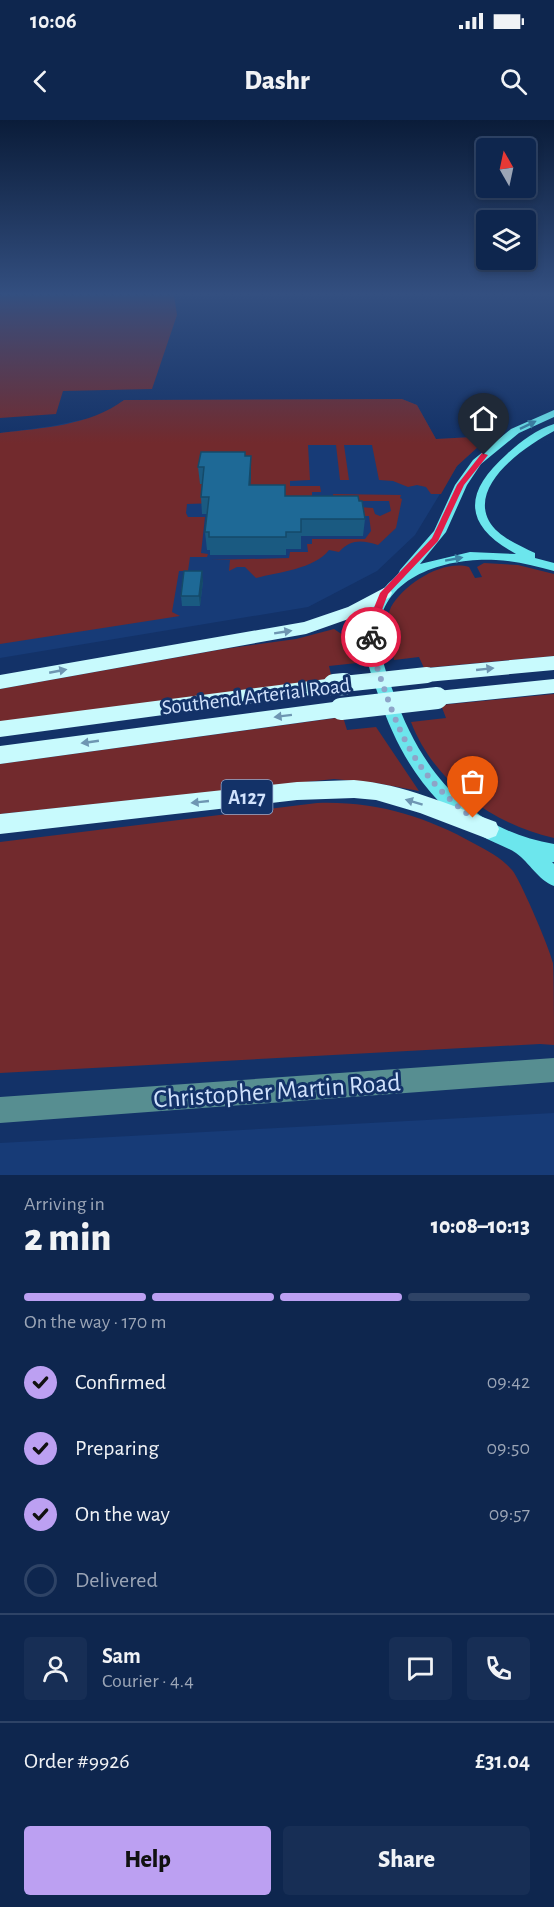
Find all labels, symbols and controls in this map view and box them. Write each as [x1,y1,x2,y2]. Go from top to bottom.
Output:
text: 10:06 [30,10,77,32]
icon: back [24,65,57,98]
icon: search [497,65,530,98]
text: Dashr [244,67,310,94]
north arrow [476,138,536,198]
map controls [476,138,536,270]
button: layers [476,210,536,270]
pin [458,393,509,455]
icon: home [467,402,500,435]
one-way arrow [519,420,536,430]
one-way arrow [444,554,463,563]
courier [341,607,401,667]
icon: bike [355,621,388,654]
one-way arrow [274,627,293,636]
one-way arrow [476,664,495,674]
one-way arrow [48,666,67,675]
street label: Southend Arterial Road [161,674,352,718]
one-way arrow [273,711,292,721]
one-way arrow [80,737,99,746]
pin [447,756,498,818]
icon: bag [456,765,489,798]
road number: A127 [222,780,272,814]
one-way arrow [191,797,210,807]
one-way arrow [405,797,423,806]
street label: Christopher Martin Road [153,1069,401,1113]
text: Arriving in [24,1194,105,1214]
text: 10:08–10:13 [431,1215,530,1237]
text: 2 min [24,1219,111,1258]
text: On the way · 170 m [24,1312,167,1332]
icon: check [24,1366,57,1399]
text: Confirmed [75,1371,166,1393]
text: 09:42 [487,1372,530,1392]
icon: check [24,1432,57,1465]
text: Preparing [75,1437,159,1459]
text: 09:50 [487,1438,530,1458]
icon: check [24,1498,57,1531]
text: On the way [75,1503,170,1525]
text: 09:57 [489,1504,530,1524]
text: Delivered [75,1569,158,1591]
button: person [24,1637,87,1700]
button: chat [389,1637,452,1700]
button: phone [467,1637,530,1700]
text: Sam [102,1645,141,1667]
text: Courier · 4.4 [102,1671,194,1691]
text: Order #9926 [24,1750,130,1772]
text: £31.04 [475,1750,530,1772]
button: Help [24,1826,271,1895]
button: Share [283,1826,530,1895]

